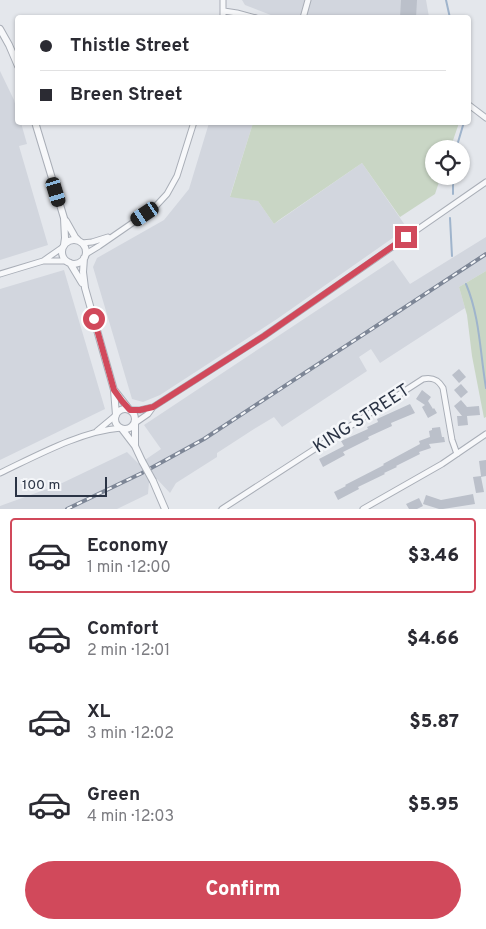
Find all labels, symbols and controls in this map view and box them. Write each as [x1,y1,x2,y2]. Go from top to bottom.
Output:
text: Thistle Street [70,34,190,58]
text: Breen Street [70,83,183,107]
map controls [425,140,470,185]
button: locate [425,140,470,185]
car [44,175,67,209]
car [128,199,161,229]
route end [395,226,417,248]
route start [83,308,105,330]
street label: KING STREET [309,379,415,459]
scale bar [15,474,108,497]
text: 100 m [22,477,60,494]
icon: car [27,533,72,578]
text: Economy [87,534,168,558]
text: $3.46 [408,544,459,568]
text: 1 min · 12:00 [87,558,171,578]
icon: car [27,616,72,661]
text: Comfort [87,617,159,641]
text: $4.66 [407,627,459,651]
text: 2 min · 12:01 [87,641,170,661]
icon: car [27,699,72,744]
text: XL [87,700,110,724]
text: $5.87 [409,710,459,734]
text: 3 min · 12:02 [87,724,174,744]
icon: car [27,782,72,827]
text: Green [87,783,140,807]
text: $5.95 [408,793,459,817]
text: 4 min · 12:03 [87,807,174,827]
button: Confirm [25,861,461,919]

